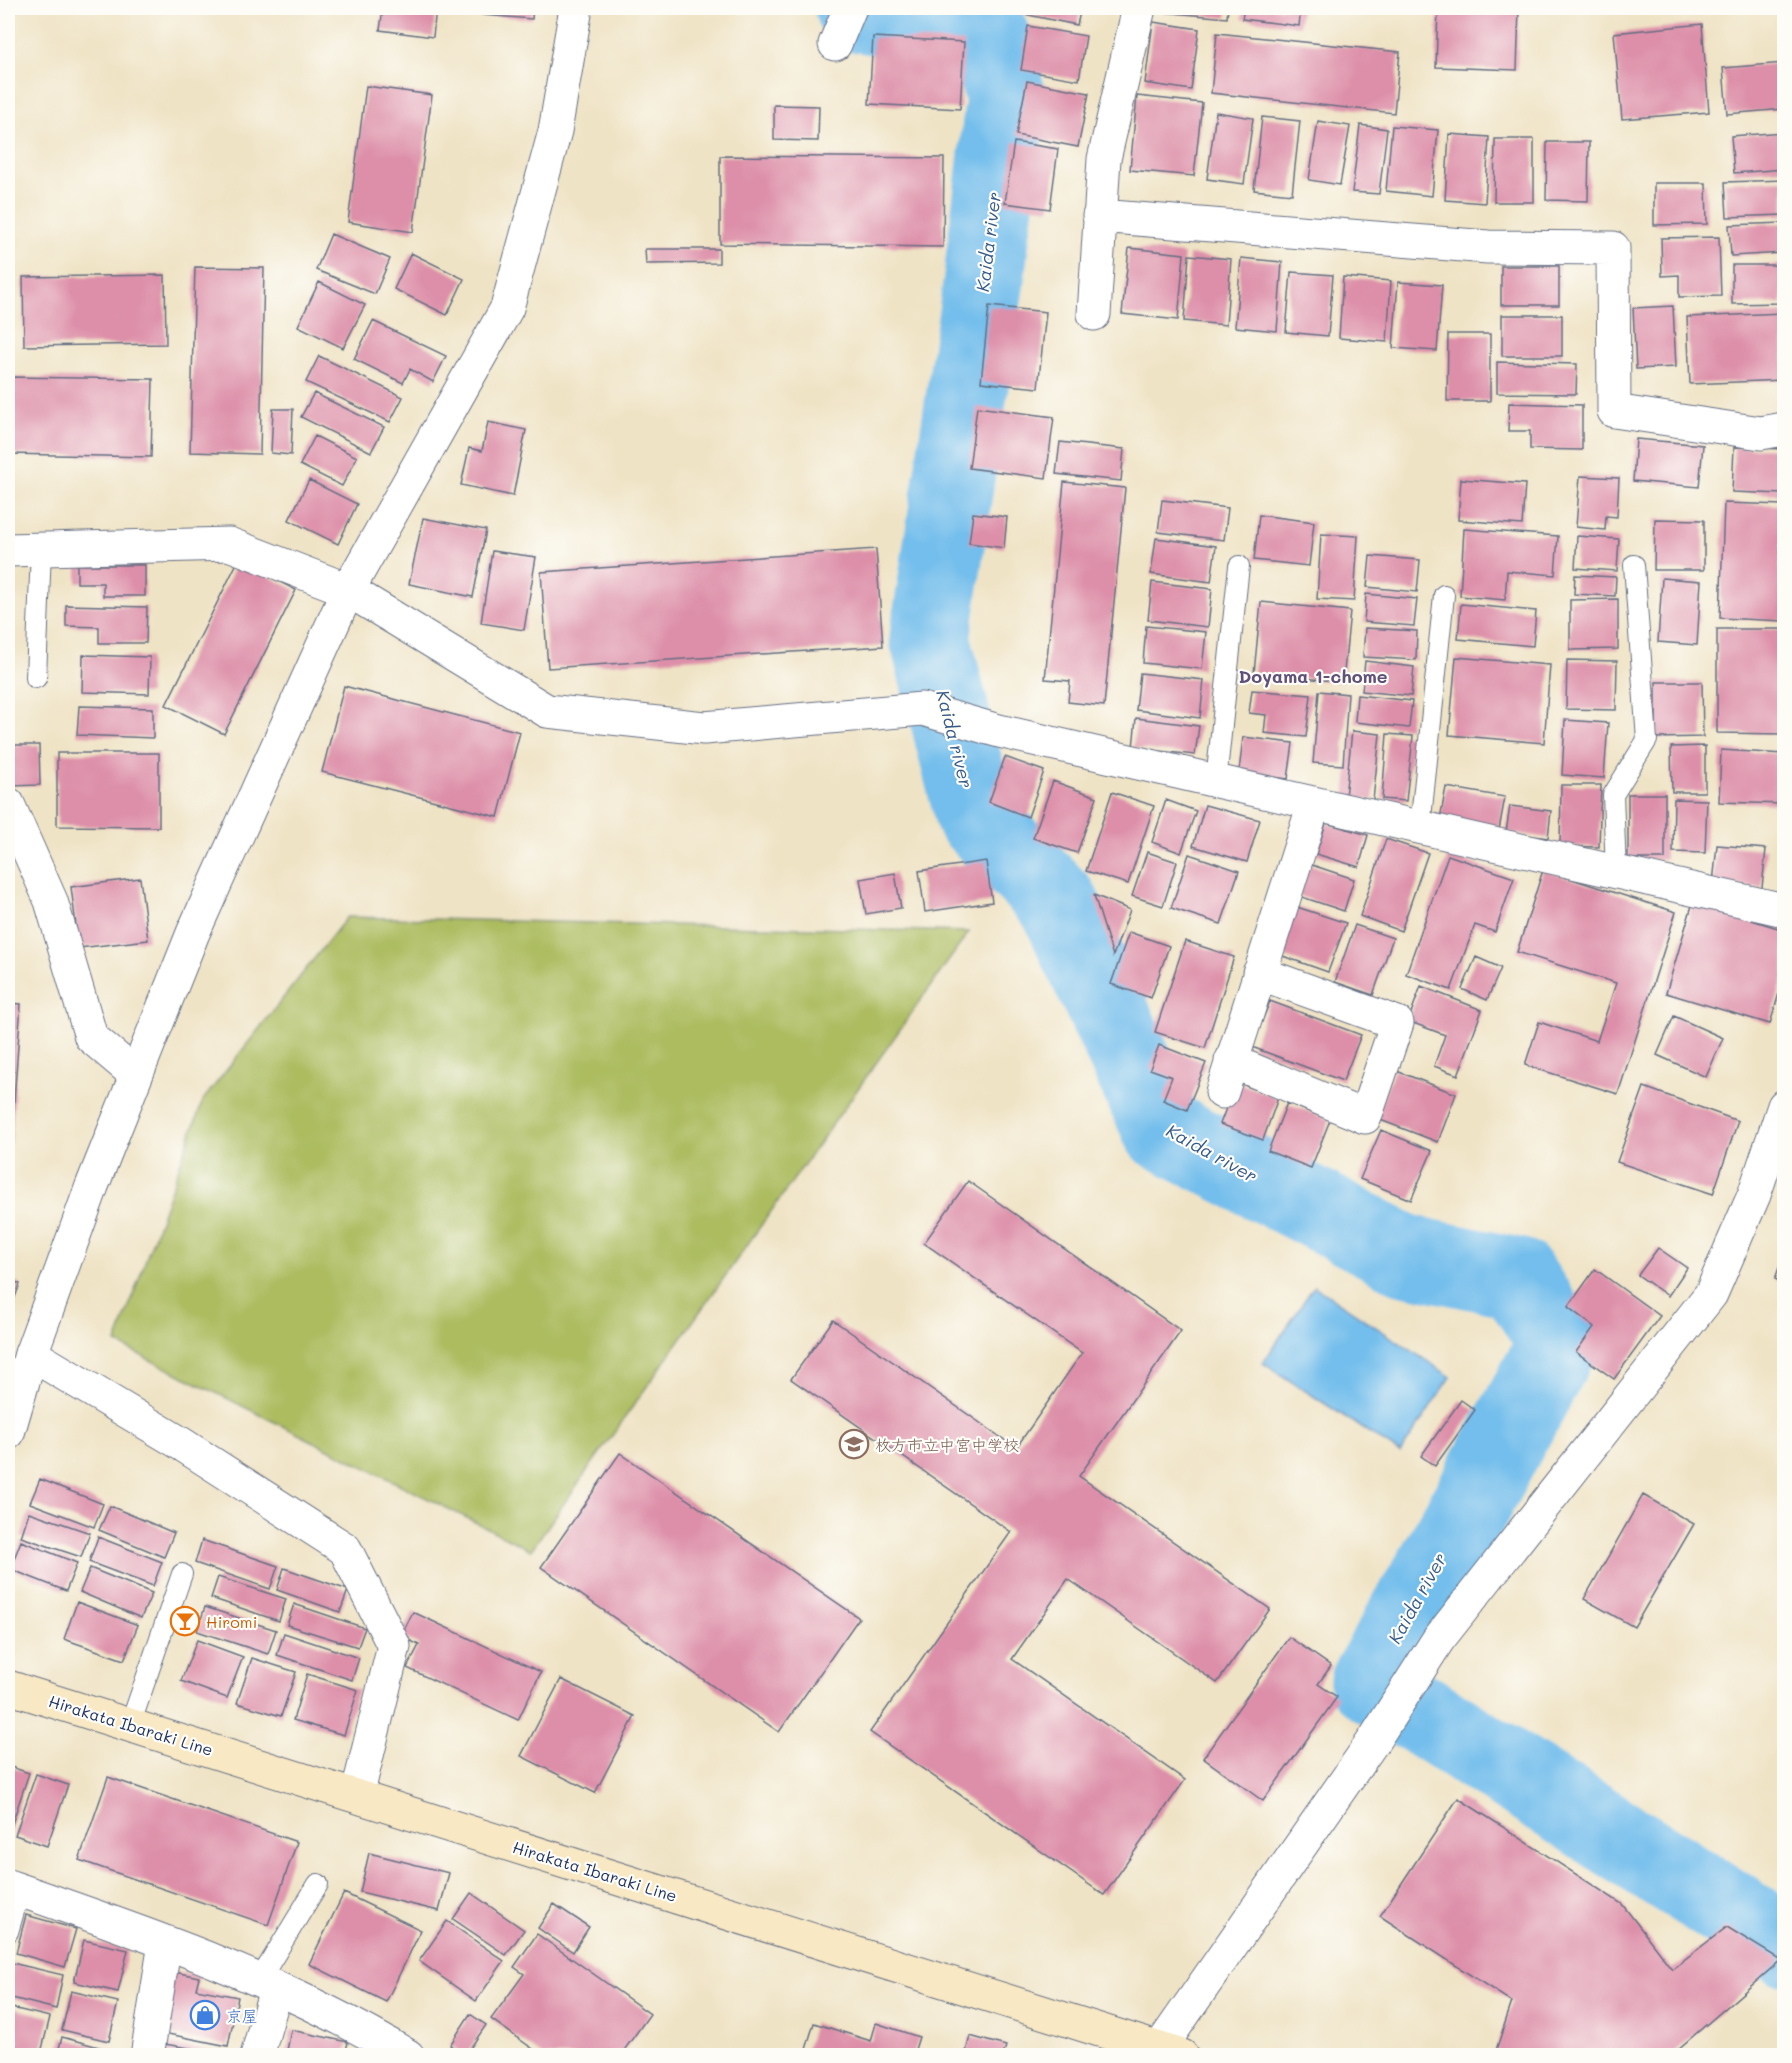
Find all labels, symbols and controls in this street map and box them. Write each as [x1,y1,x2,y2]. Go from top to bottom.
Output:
water label: Kaida river [970,191,1006,293]
district label: Doyama 1-chome [1238,664,1388,688]
water label: Kaida river [931,687,979,791]
water label: Kaida river [1162,1118,1262,1188]
school or university icon: 枚方市立中宮中学校 [838,1428,870,1460]
place label: 枚方市立中宮中学校 [875,1434,1019,1455]
water label: Kaida river [1382,1548,1452,1648]
bar icon: Hiromi [169,1605,201,1637]
place label: Hiromi [206,1611,257,1632]
street label: Hirakata Ibaraki Line [46,1690,216,1760]
street label: Hirakata Ibaraki Line [510,1836,680,1906]
shop icon: 京屋 [189,1999,221,2031]
place label: 京屋 [226,2005,258,2026]

